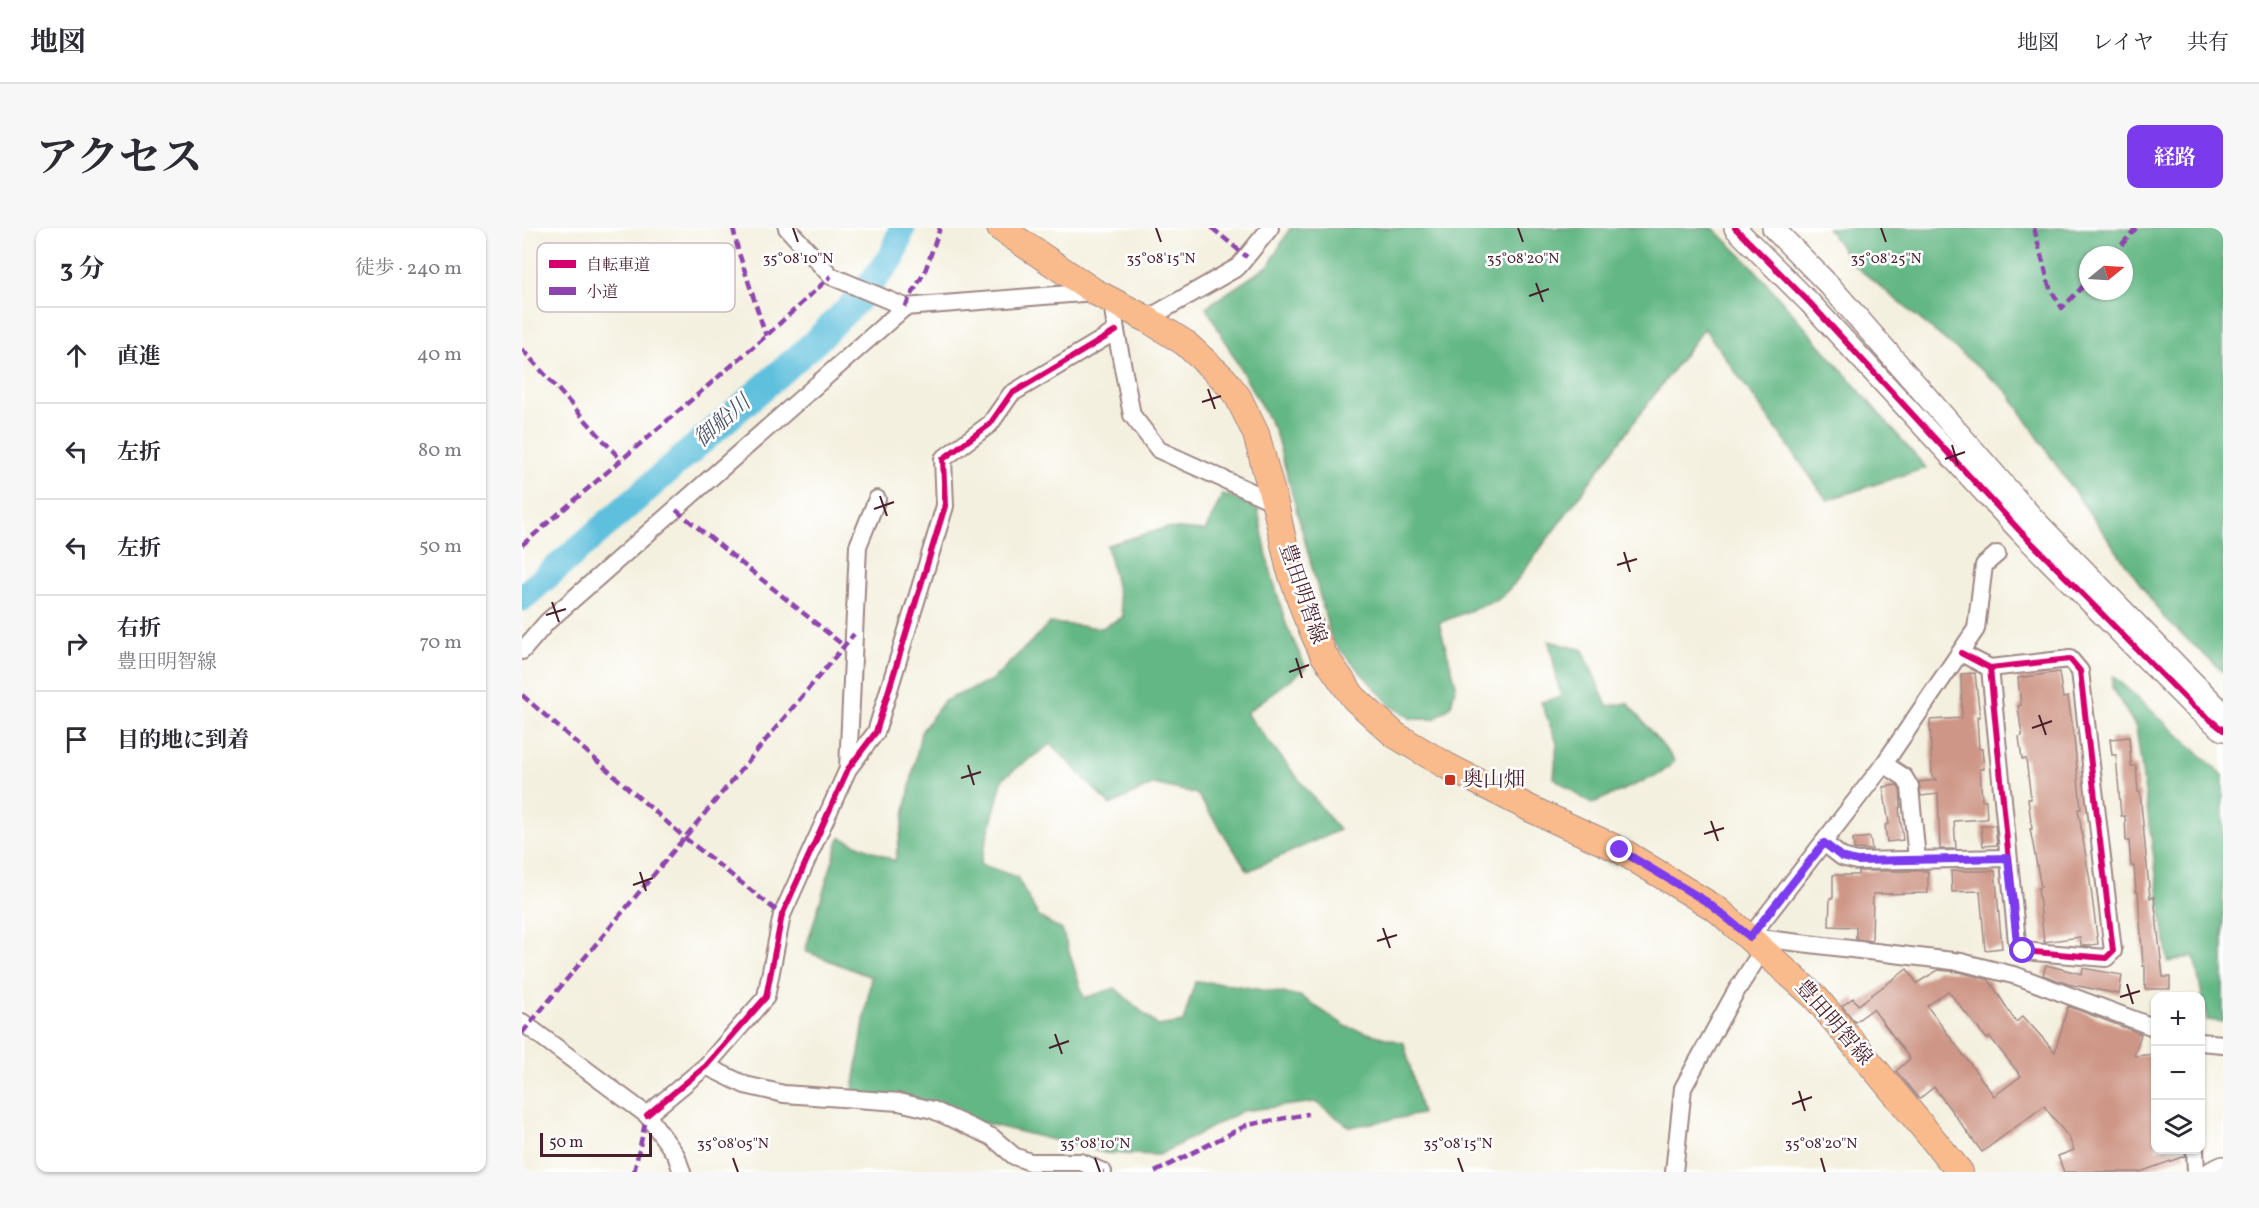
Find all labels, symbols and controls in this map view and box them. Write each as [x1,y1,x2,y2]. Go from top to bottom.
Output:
text: 地図 [30,24,86,63]
text: 地図 [2017,29,2059,58]
text: レイヤ [2092,29,2154,58]
text: 共有 [2187,29,2229,58]
button: 経路 [2127,125,2223,188]
text: アクセス [36,131,203,190]
legend [537,243,735,312]
north arrow [2079,246,2133,300]
text: 35°08'10"N [763,249,833,270]
text: 35°08'15"N [1126,249,1196,270]
text: 35°08'20"N [1487,249,1559,270]
text: 35°08'25"N [1850,249,1922,270]
text: 3 分 [60,252,104,288]
text: 徒歩 · 240 m [355,255,462,283]
text: 自転車道 [586,255,650,277]
text: 小道 [586,282,618,304]
icon: ahead [60,339,93,372]
text: 40 m [417,341,462,369]
text: 直進 [117,342,161,373]
water label: 御船川 [688,387,760,455]
icon: left [60,435,93,468]
text: 80 m [418,437,462,465]
text: 左折 [117,438,161,469]
icon: left [60,531,93,564]
text: 50 m [419,533,462,561]
text: 左折 [117,534,161,565]
street label: 豊田明智線 [1271,540,1333,648]
text: 右折 [117,614,161,645]
icon: right [60,627,93,660]
text: 70 m [419,629,462,657]
text: 豊田明智線 [117,649,217,677]
icon: arrive [60,723,93,756]
text: 目的地に到着 [117,726,249,757]
place label: 奥山畑 [1462,766,1525,795]
marker: 奥山畑 [1443,773,1457,787]
route end [1606,836,1632,862]
route start [2009,937,2035,963]
street label: 豊田明智線 [1788,974,1878,1072]
map controls [2151,992,2205,1154]
button: + [2151,992,2205,1046]
button: − [2151,1046,2205,1100]
button: layers [2151,1100,2205,1154]
scale bar [540,1130,652,1158]
text: 50 m [549,1132,583,1154]
text: 35°08'05"N [697,1134,769,1155]
text: 35°08'10"N [1060,1134,1130,1155]
text: 35°08'15"N [1423,1134,1493,1155]
text: 35°08'20"N [1785,1134,1857,1155]

